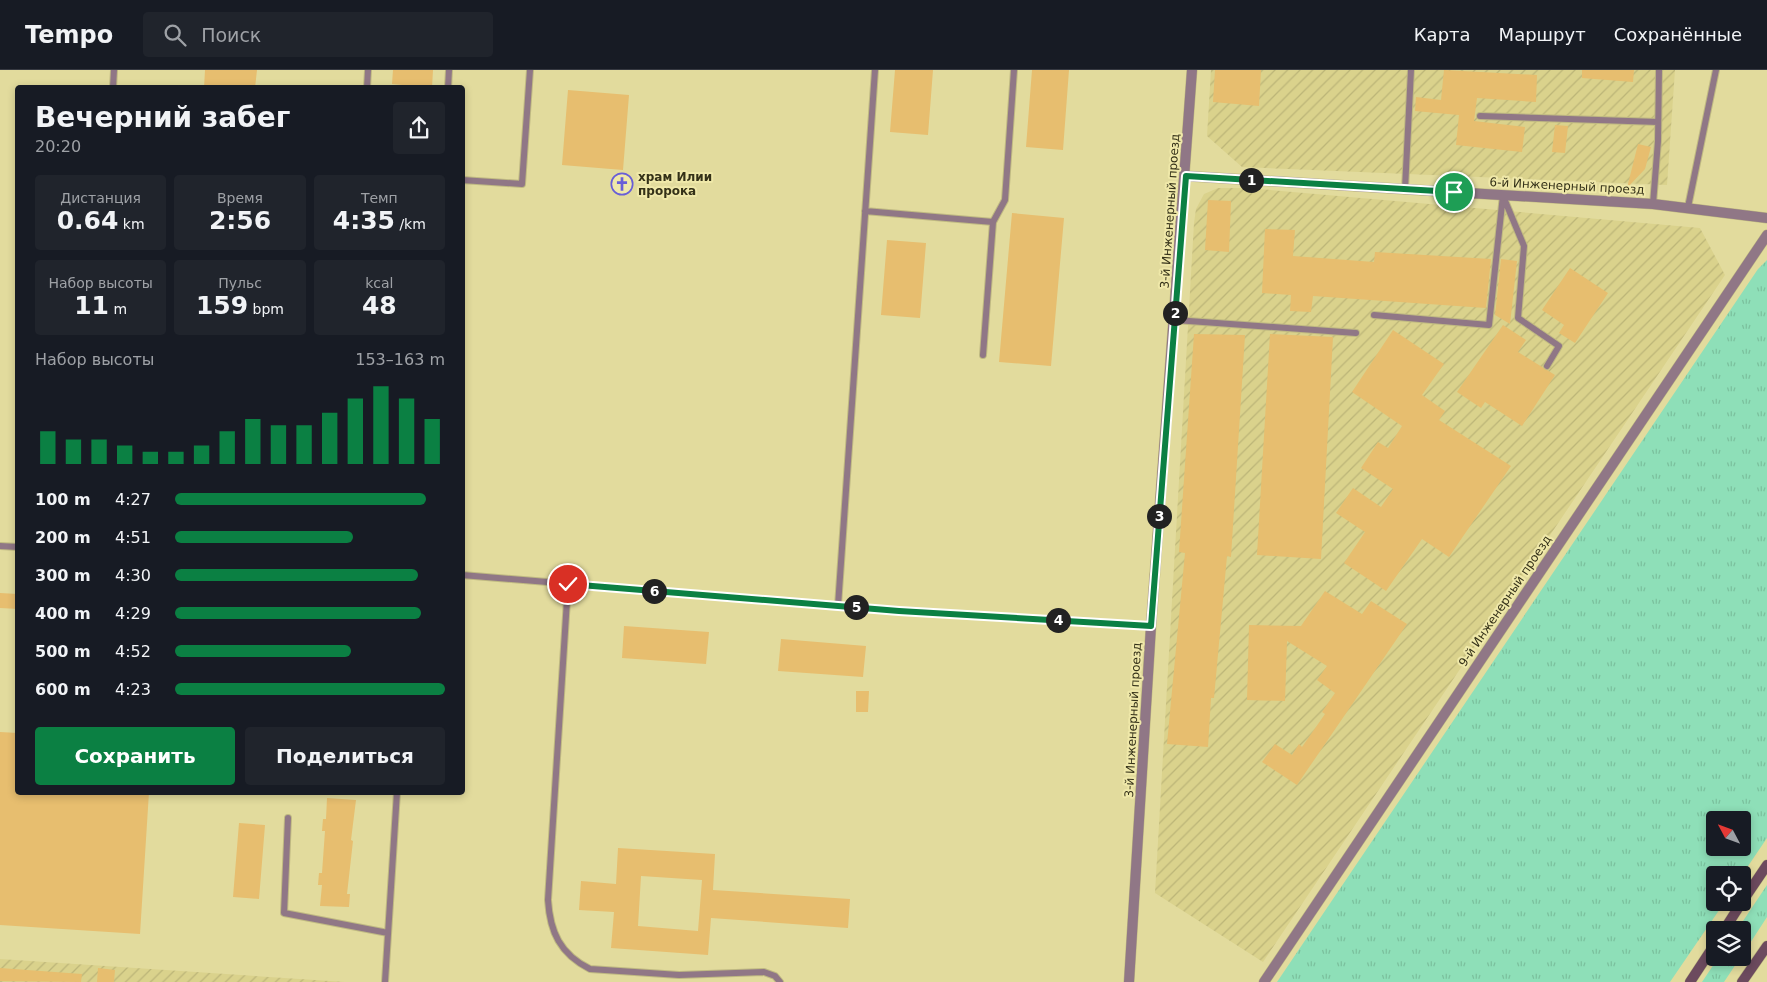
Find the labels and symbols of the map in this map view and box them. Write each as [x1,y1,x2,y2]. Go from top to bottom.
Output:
street label: 3-й Инженерный проезд [1158,133,1182,289]
pin: 1 [1238,168,1264,192]
place label: храм Илии пророка [638,170,712,198]
pin [1433,171,1475,213]
church icon: храм Илии пророка [610,172,634,196]
street label: 6-й Инженерный проезд [1489,175,1645,197]
pin: 2 [1162,300,1188,326]
pin: 3 [1146,504,1172,528]
street label: 9-й Инженерный проезд [1456,533,1554,669]
pin [547,563,589,605]
pin: 6 [642,578,666,604]
pin: 5 [844,594,868,620]
pin: 4 [1046,608,1070,632]
street label: 3-й Инженерный проезд [1122,642,1144,798]
north arrow [1706,811,1751,856]

